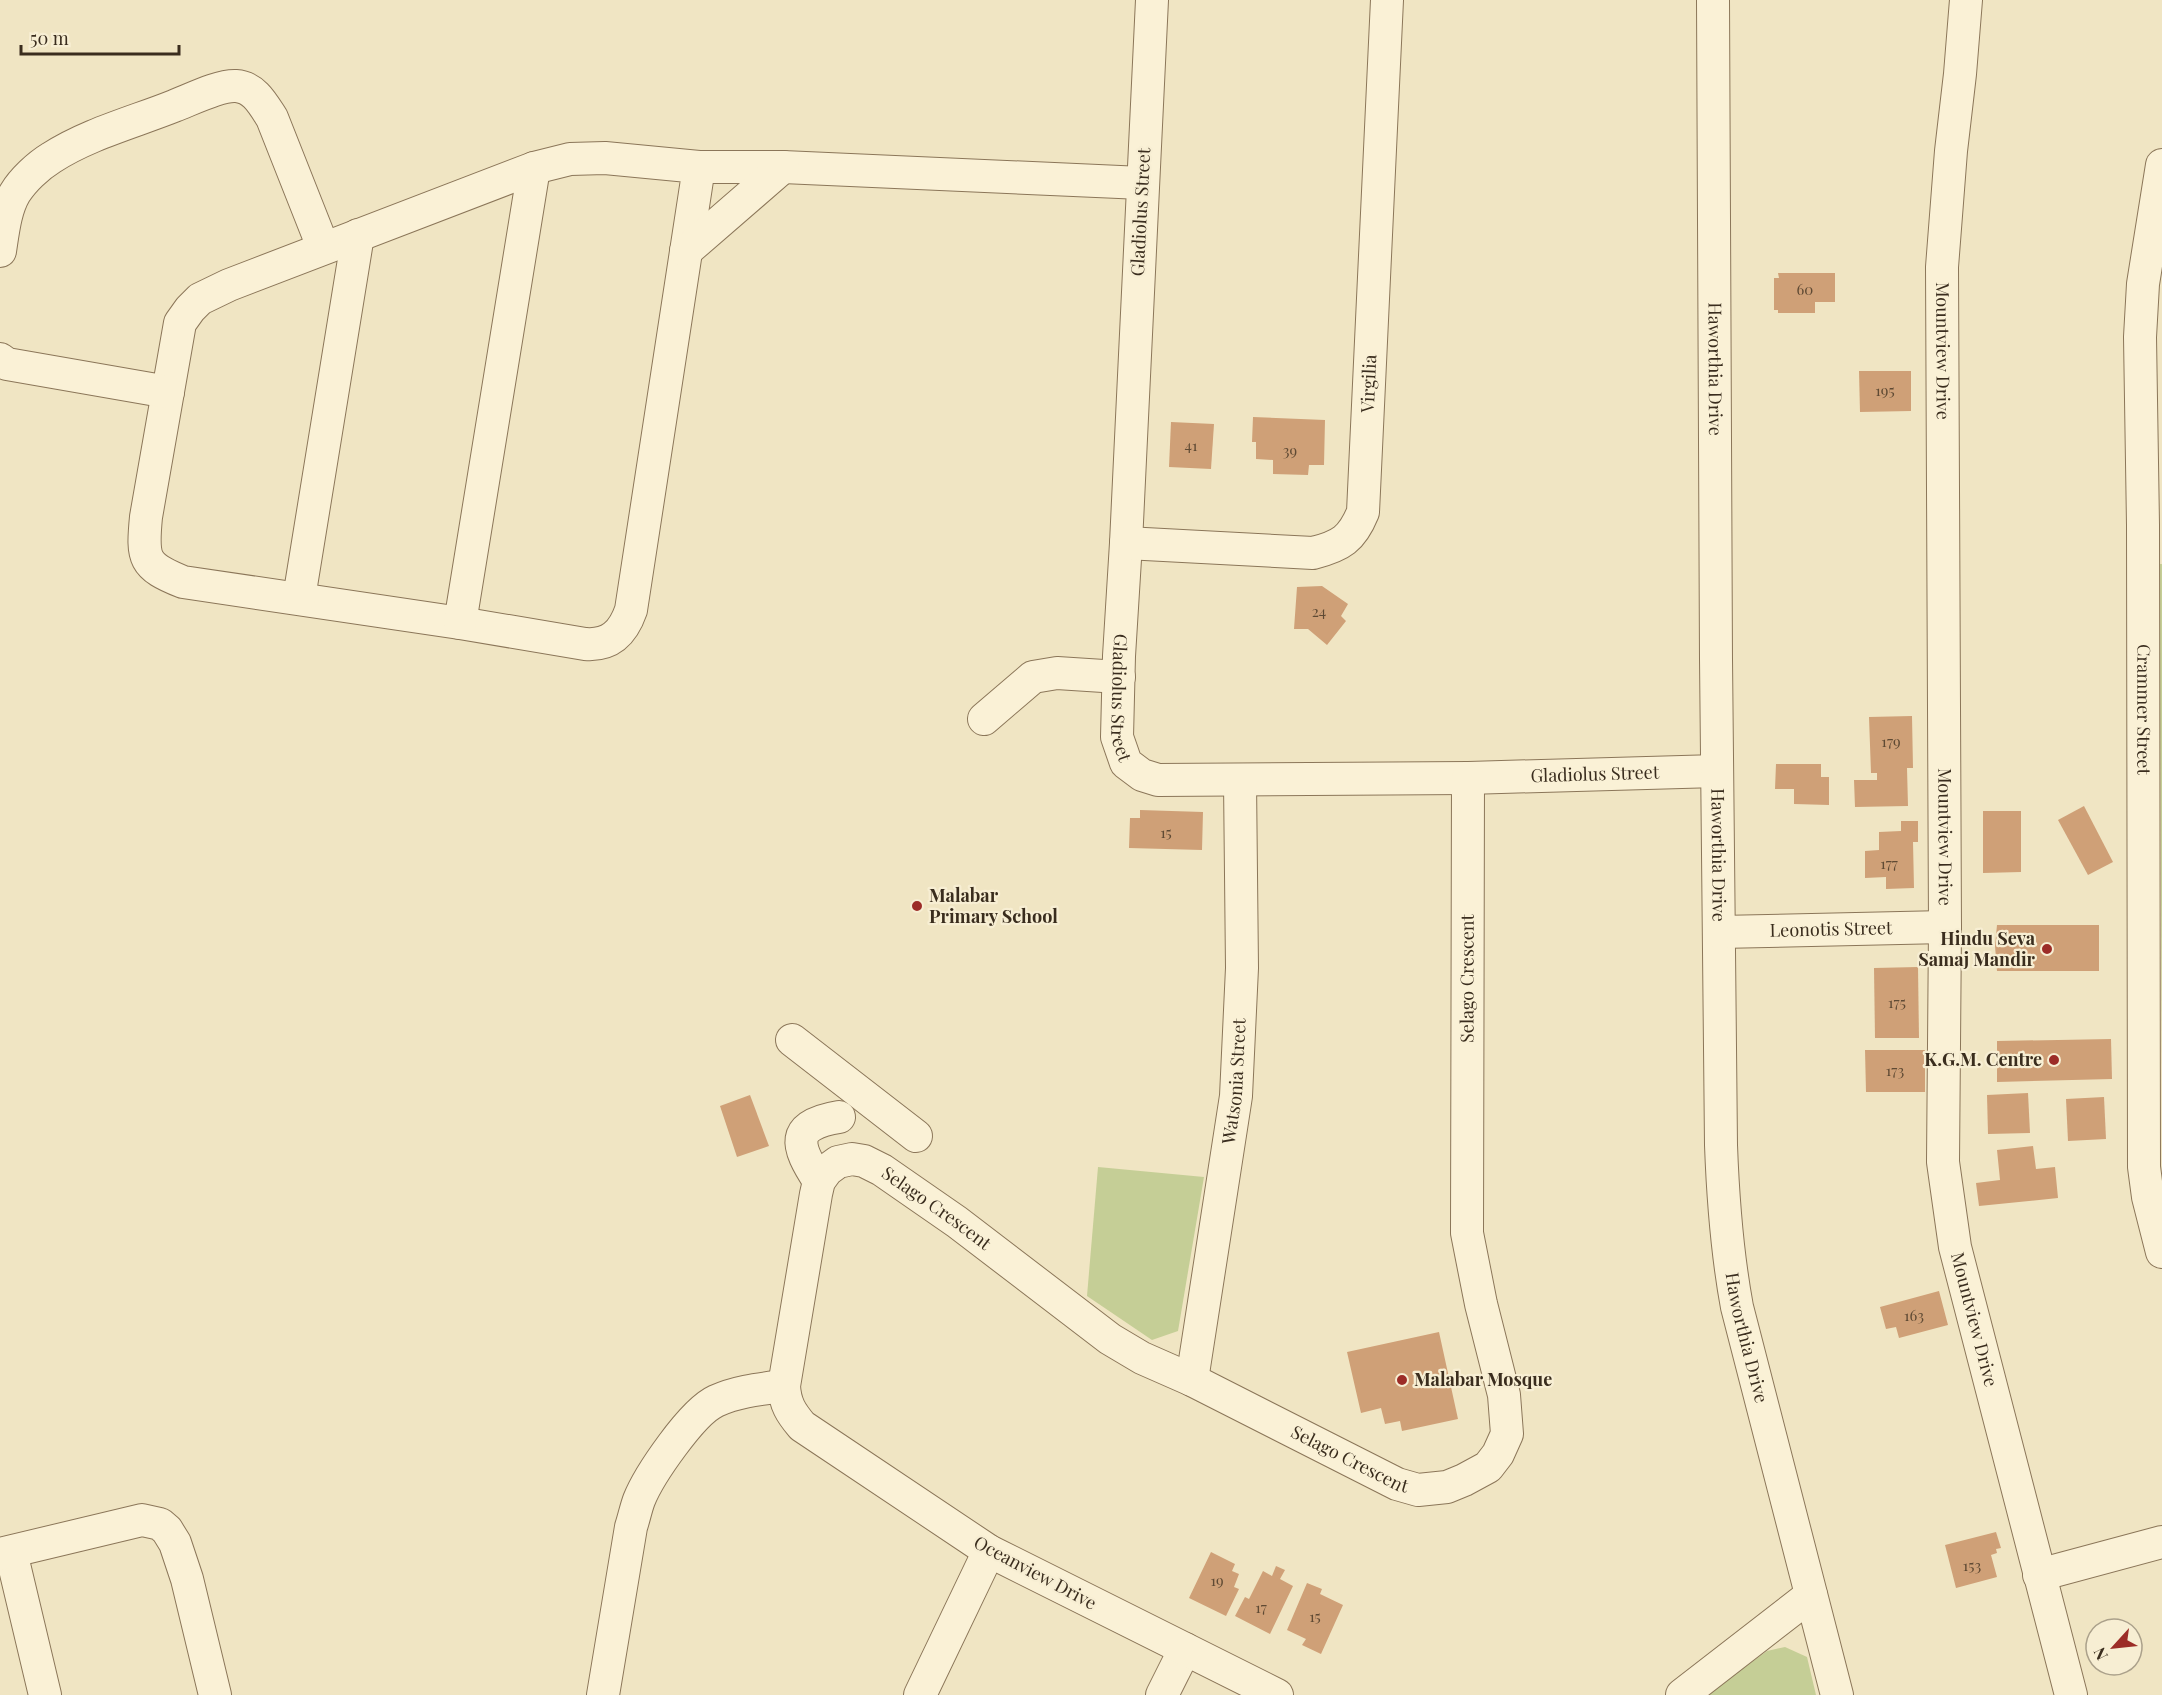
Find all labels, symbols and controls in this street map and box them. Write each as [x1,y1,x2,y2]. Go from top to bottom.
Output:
scale bar [21,18,178,56]
text: 50 m [30,26,69,50]
street label: Gladiolus Street [1125,147,1155,277]
house number: 60 [1797,279,1813,299]
street label: Mountview Drive [1931,282,1956,420]
street label: Haworthia Drive [1703,302,1728,436]
street label: Virgilia [1355,354,1381,414]
house number: 195 [1875,380,1895,400]
house number: 41 [1185,435,1198,455]
house number: 39 [1283,440,1297,460]
house number: 24 [1312,601,1326,621]
street label: Gladiolus Street [1106,633,1138,765]
street label: Crammer Street [2132,644,2156,775]
house number: 179 [1881,731,1901,751]
street label: Gladiolus Street [1530,760,1660,787]
street label: Mountview Drive [1933,768,1958,906]
street label: Haworthia Drive [1706,788,1732,922]
house number: 15 [1160,822,1172,842]
house number: 177 [1880,853,1898,873]
place label: Malabar Primary School [929,883,1058,928]
marker: Malabar Primary School [910,899,924,913]
street label: Selago Crescent [1454,913,1479,1043]
street label: Leonotis Street [1769,915,1893,942]
place label: Hindu Seva Samaj Mandir [1918,926,2036,971]
marker: Hindu Seva Samaj Mandir [2040,942,2054,956]
house number: 175 [1888,992,1906,1012]
street label: Watsonia Street [1216,1017,1251,1147]
place label: K.G.M. Centre [1924,1047,2042,1071]
marker: K.G.M. Centre [2047,1053,2061,1067]
house number: 173 [1886,1060,1904,1080]
street label: Selago Crescent [877,1160,997,1255]
street label: Mountview Drive [1946,1250,2004,1389]
street label: Haworthia Drive [1720,1271,1774,1405]
house number: 163 [1904,1305,1924,1325]
place label: Malabar Mosque [1414,1367,1552,1391]
marker: Malabar Mosque [1395,1373,1409,1387]
street label: Selago Crescent [1287,1419,1412,1498]
street label: Oceanview Drive [970,1530,1101,1615]
house number: 153 [1963,1555,1981,1575]
house number: 19 [1210,1570,1224,1590]
house number: 17 [1255,1597,1267,1617]
house number: 15 [1309,1606,1321,1626]
north arrow [2084,1617,2144,1677]
text: N [2088,1644,2112,1664]

